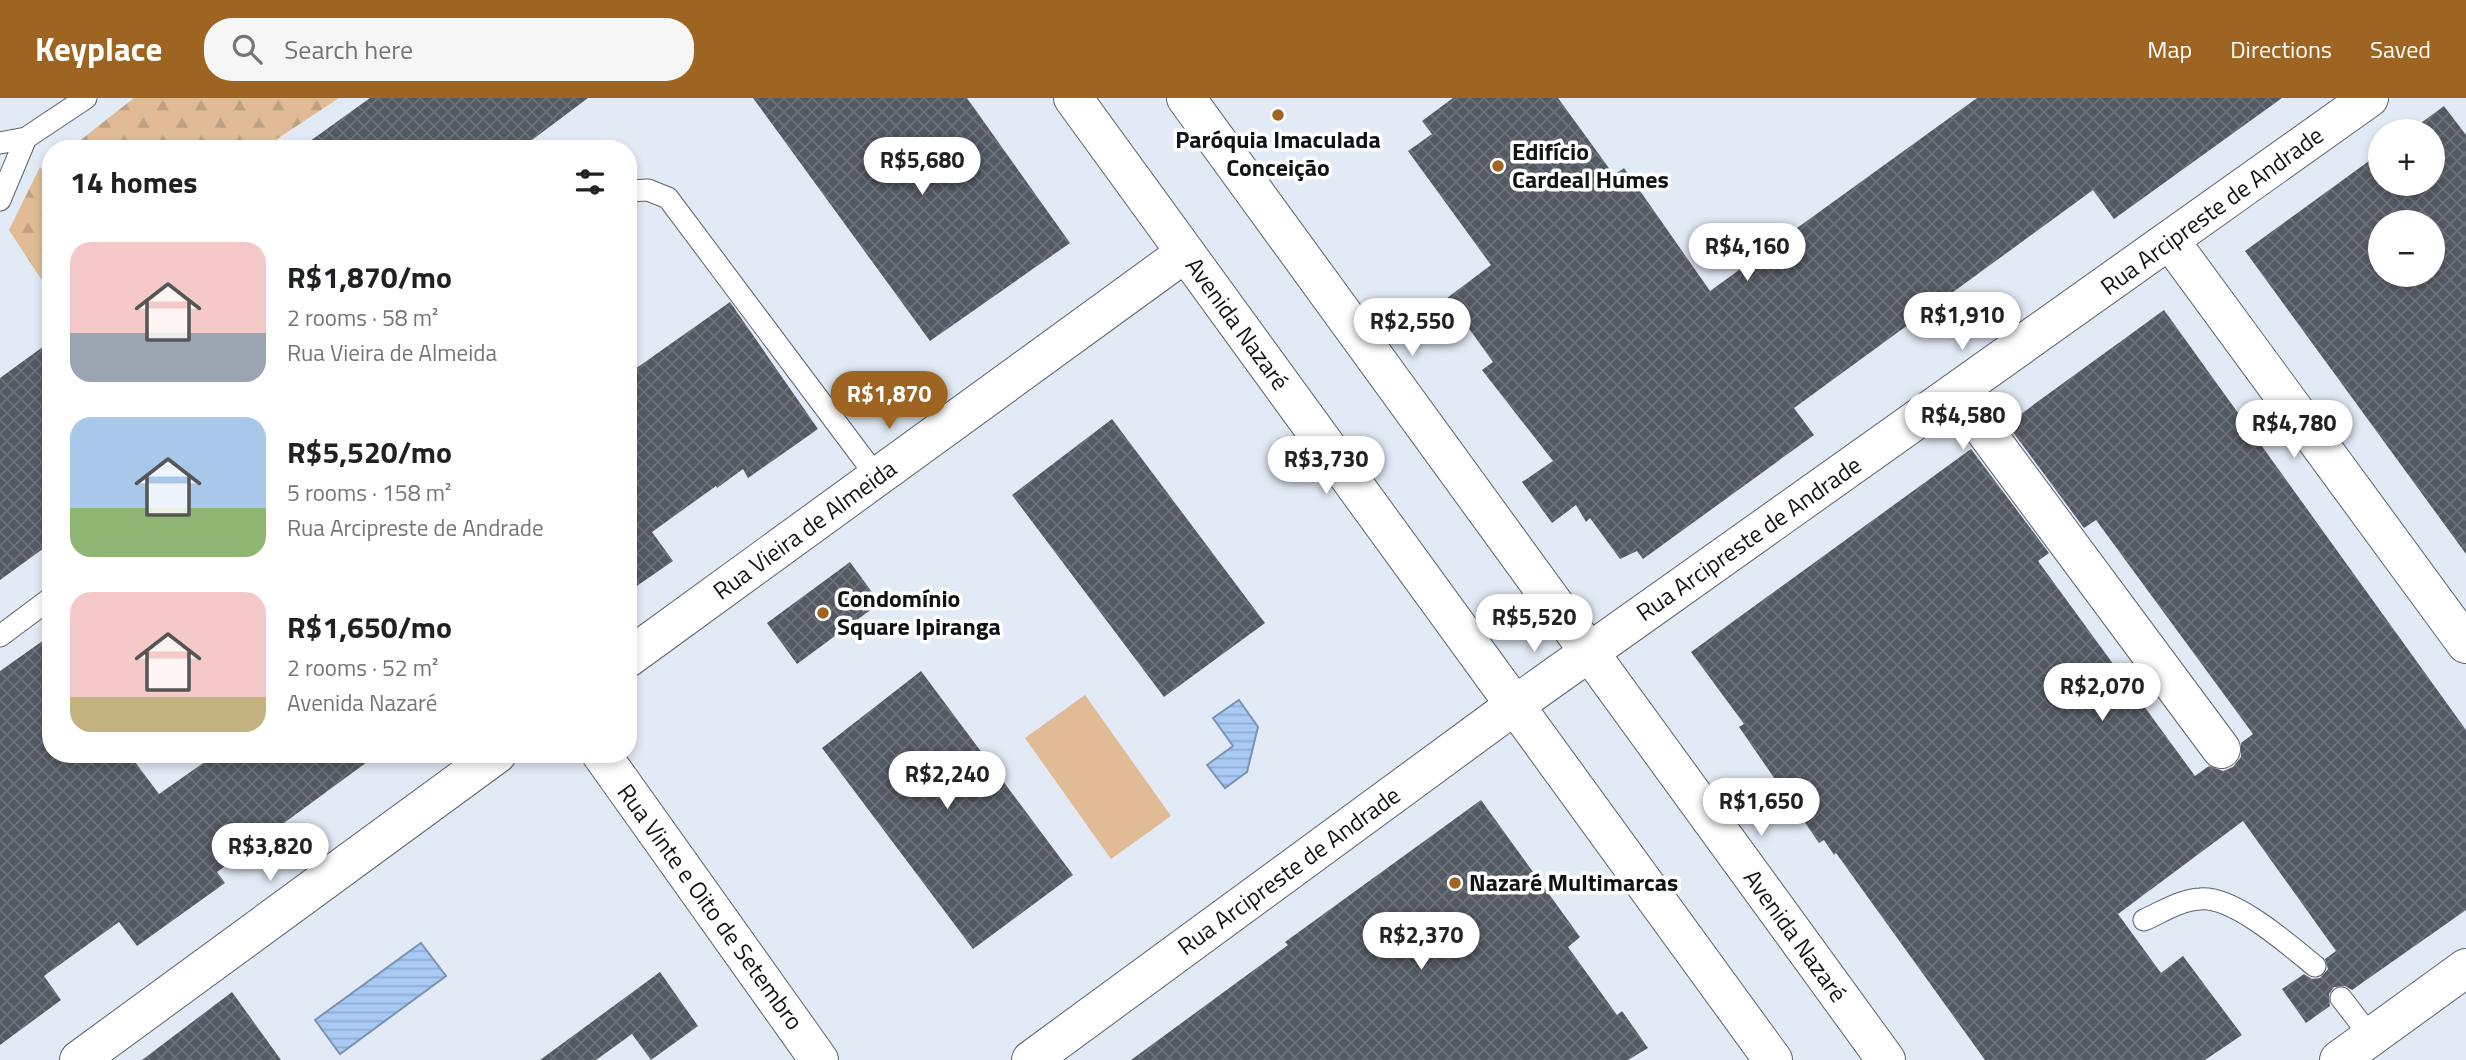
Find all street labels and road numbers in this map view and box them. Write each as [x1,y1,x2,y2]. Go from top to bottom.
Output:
street label: Rua Arcipreste de Andrade [2093,117,2330,303]
street label: Avenida Nazaré [1177,249,1298,397]
street label: Rua Arcipreste de Andrade [1628,447,1868,630]
street label: Rua Vieira de Almeida [705,450,904,608]
street label: Rua Vinte e Oito de Setembro [609,776,813,1037]
street label: Rua Arcipreste de Andrade [1170,777,1407,963]
street label: Avenida Nazaré [1735,861,1856,1009]

